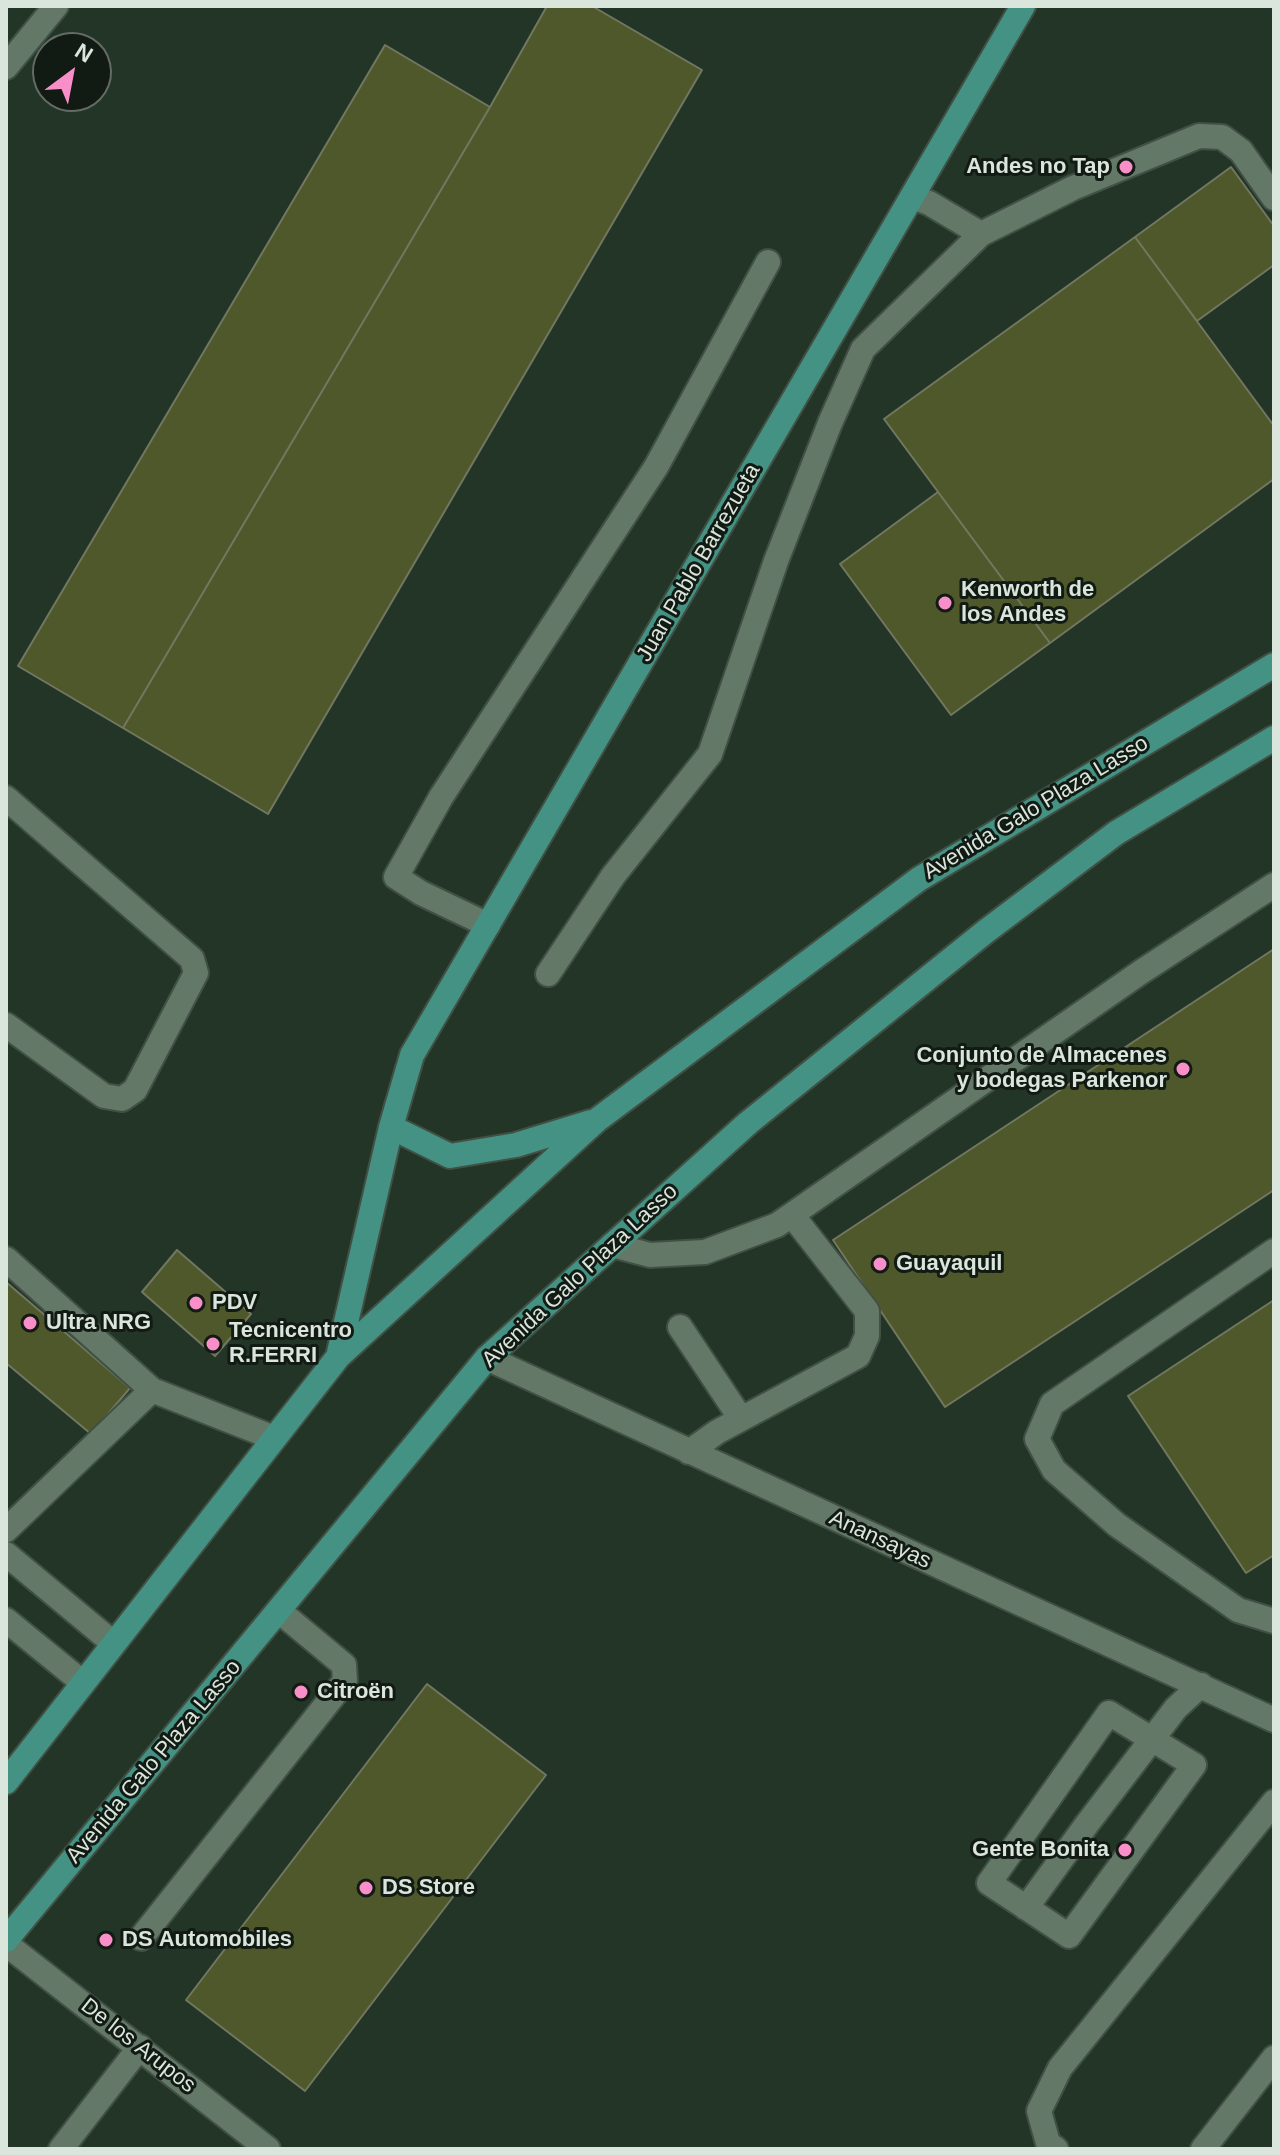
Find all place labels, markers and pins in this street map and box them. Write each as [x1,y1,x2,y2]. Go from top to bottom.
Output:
place label: Andes no Tap [966,154,1110,180]
marker: Andes no Tap [1117,158,1135,176]
place label: Kenworth de los Andes [961,577,1094,628]
marker: Kenworth de los Andes [936,594,954,612]
place label: Conjunto de Almacenes y bodegas Parkenor [916,1043,1167,1094]
marker: Conjunto de Almacenes y bodegas Parkenor [1174,1060,1192,1078]
place label: Guayaquil [896,1251,1002,1277]
marker: Guayaquil [871,1255,889,1273]
place label: PDV [212,1290,257,1316]
marker: PDV [187,1294,205,1312]
place label: Ultra NRG [46,1310,151,1336]
marker: Ultra NRG [21,1314,39,1332]
place label: Tecnicentro R.FERRI [229,1318,352,1370]
marker: Tecnicentro R.FERRI [204,1335,222,1353]
place label: Citroën [317,1679,394,1705]
marker: Citroën [292,1683,310,1701]
place label: Gente Bonita [972,1837,1109,1863]
marker: Gente Bonita [1116,1841,1134,1859]
place label: DS Store [382,1875,475,1901]
marker: DS Store [357,1879,375,1897]
place label: DS Automobiles [122,1927,292,1953]
marker: DS Automobiles [97,1931,115,1949]

